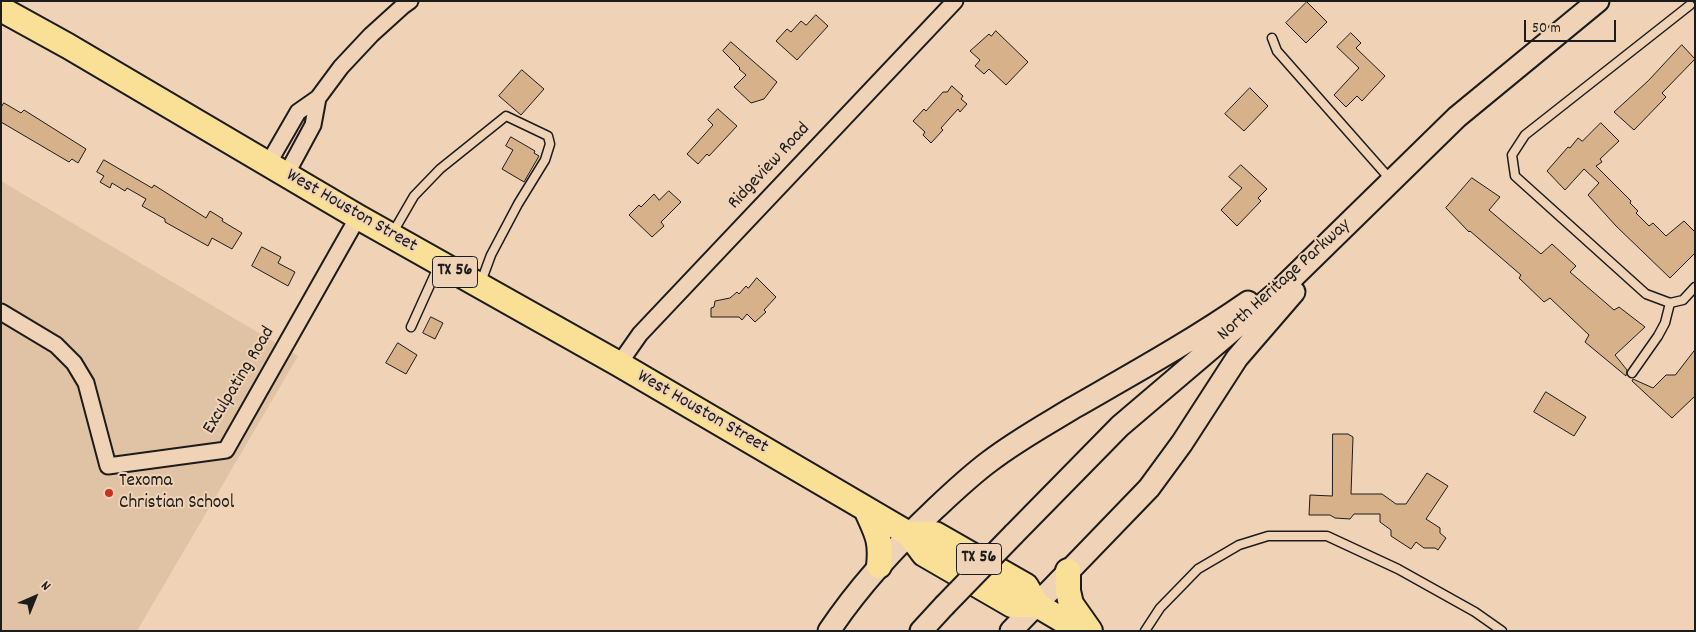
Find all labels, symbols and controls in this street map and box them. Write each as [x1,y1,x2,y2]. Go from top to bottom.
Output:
scale bar [1526,10,1618,42]
text: 50 m [1532,18,1561,40]
street label: Ridgeview Road [724,119,816,215]
street label: West Houston Street [281,165,421,259]
street label: North Heritage Parkway [1214,215,1356,347]
road number: TX 56 [432,256,478,288]
street label: Exculpating Road [199,323,281,439]
street label: West Houston Street [632,366,772,460]
place label: Texoma Christian School [119,471,234,515]
marker: Texoma Christian School [103,487,115,499]
road number: TX 56 [956,544,1002,574]
north arrow [10,572,60,622]
text: N [36,577,55,596]

